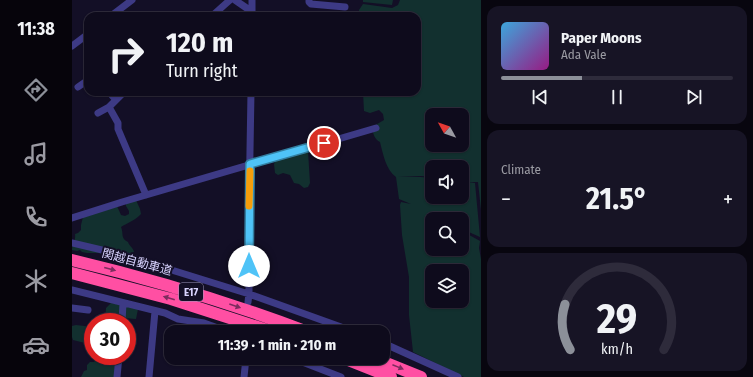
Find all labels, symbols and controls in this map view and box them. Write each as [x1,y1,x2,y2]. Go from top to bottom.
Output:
text: 11:38 [17,18,55,40]
text: 120 m [166,26,233,59]
icon: right [100,28,152,80]
text: Paper Moons [561,29,642,47]
text: Ada Vale [561,47,606,62]
text: Turn right [166,60,238,82]
icon: directions [22,76,50,104]
icon: previous [529,86,551,108]
icon: pause [606,86,628,108]
icon: next [683,86,705,108]
north arrow [425,108,469,152]
map controls [425,108,469,308]
pin [307,126,341,160]
icon: arrive [313,132,335,154]
icon: music [22,140,50,168]
button: sound [425,160,469,204]
text: Climate [501,162,541,177]
text: 21.5° [586,181,648,217]
text: − [501,186,511,213]
text: + [723,186,733,213]
icon: phone [22,203,50,231]
button: search [425,212,469,256]
position arrow [228,245,270,287]
street label: 関越自動車道 [100,246,174,278]
button: layers [425,264,469,308]
one-way arrow [104,266,116,272]
icon: climate [22,267,50,295]
road number: E17 [179,283,203,301]
text: 29 [596,294,637,344]
one-way arrow [163,295,175,301]
one-way arrow [229,303,241,309]
speed limit sign: 30 [84,313,136,365]
icon: car [22,331,50,359]
text: 11:39 · 1 min · 210 m [218,336,336,354]
text: km/h [601,341,633,358]
one-way arrow [392,364,404,371]

